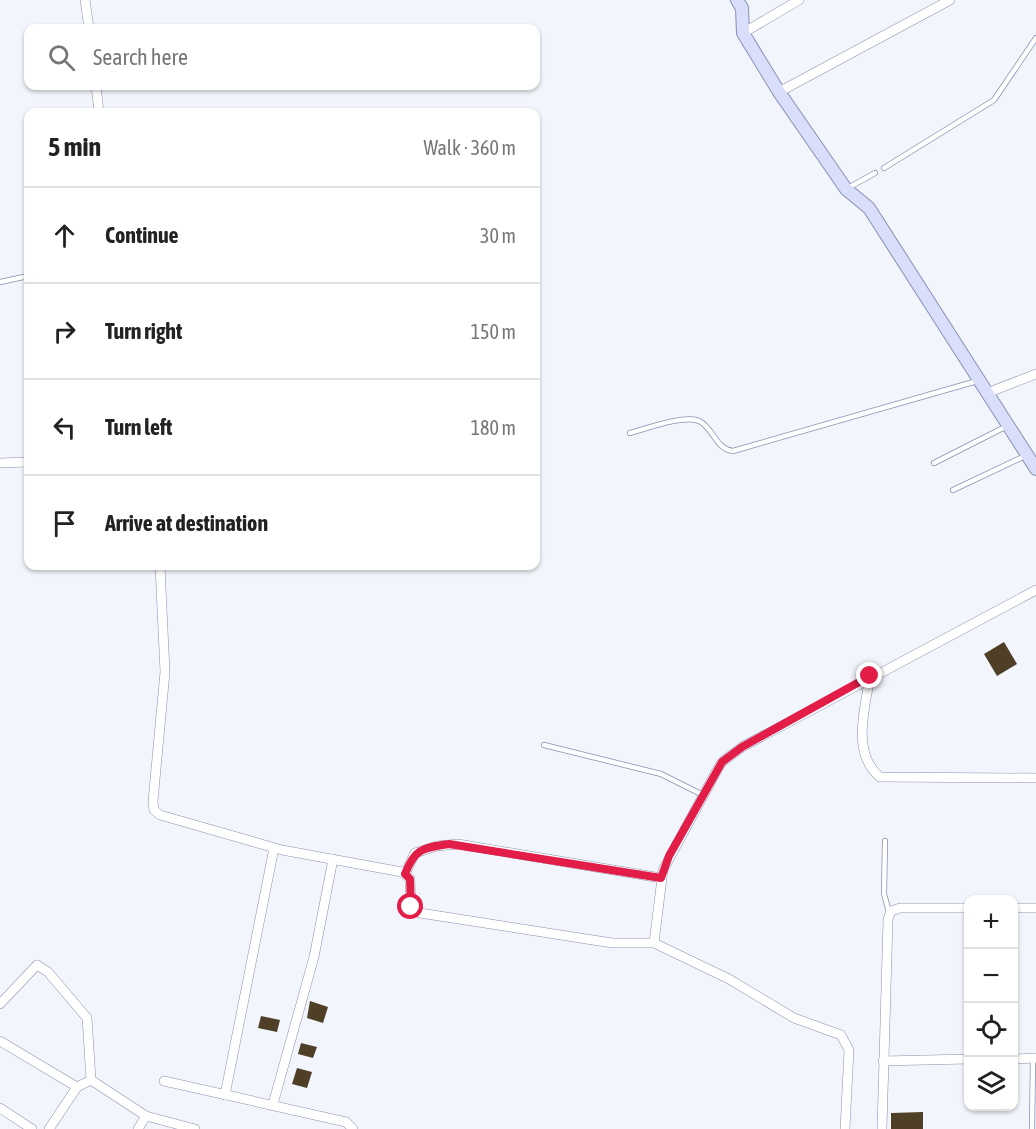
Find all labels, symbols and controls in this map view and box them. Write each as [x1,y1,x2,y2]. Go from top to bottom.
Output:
search box [24,24,540,90]
icon: search [45,41,78,74]
text: Search here [93,44,188,70]
text: 5 min [48,132,101,162]
text: Walk · 360 m [424,136,516,159]
icon: ahead [48,219,81,252]
text: Continue [105,222,179,248]
text: 30 m [480,224,516,247]
icon: right [48,315,81,348]
text: Turn right [105,318,182,344]
text: 150 m [471,320,516,343]
icon: left [48,411,81,444]
text: Turn left [105,414,172,440]
text: 180 m [471,416,516,439]
icon: arrive [48,507,81,540]
text: Arrive at destination [105,510,268,536]
route end [856,662,882,688]
route start [397,893,423,919]
map controls [964,895,1018,1111]
button: + [964,895,1018,949]
button: − [964,949,1018,1003]
button: locate [964,1003,1018,1057]
button: layers [964,1057,1018,1111]

